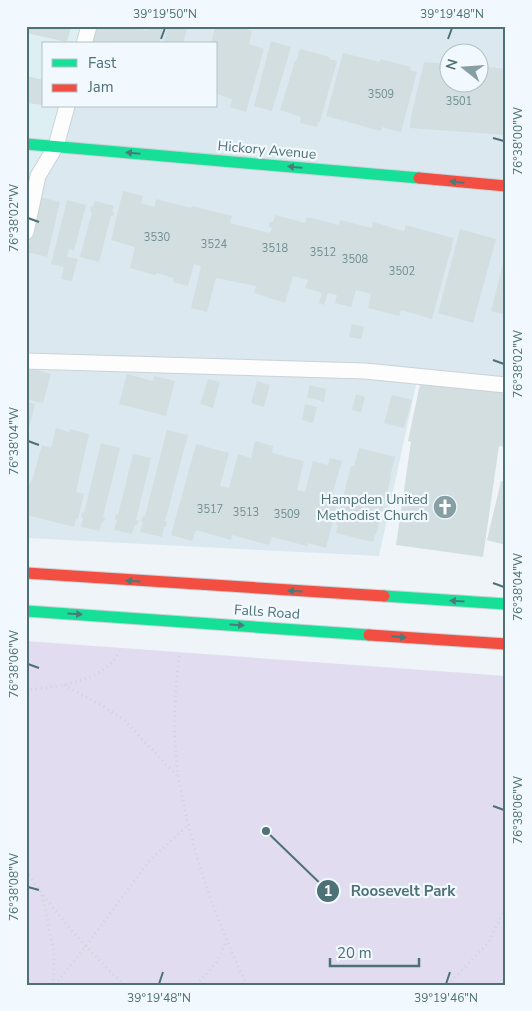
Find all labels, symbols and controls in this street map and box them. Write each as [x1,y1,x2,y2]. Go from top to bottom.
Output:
text: 39°19'50"N [133,6,197,22]
text: 39°19'48"N [420,6,484,22]
legend [42,42,218,108]
north arrow [440,42,490,92]
text: Fast [88,53,117,73]
text: N [441,57,463,72]
text: Jam [87,77,114,97]
house number: 3509 [368,87,394,102]
house number: 3501 [446,94,472,109]
text: 76°38'00"W [510,107,526,175]
street label: Hickory Avenue [217,136,317,164]
one-way arrow [125,149,141,157]
one-way arrow [287,163,303,171]
one-way arrow [449,177,465,185]
text: 76°38'02"W [6,184,22,252]
house number: 3530 [144,230,171,245]
house number: 3524 [201,237,228,252]
house number: 3518 [262,241,289,256]
house number: 3512 [310,245,336,260]
house number: 3508 [342,252,369,267]
house number: 3502 [389,264,415,279]
text: 76°38'02"W [510,330,526,398]
text: 76°38'04"W [6,407,22,475]
place label: Hampden United Methodist Church [317,490,428,525]
church icon: Hampden United Methodist Church [432,494,458,520]
house number: 3517 [197,502,223,517]
house number: 3513 [233,505,259,520]
house number: 3509 [274,507,300,522]
text: 76°38'04"W [510,553,526,621]
one-way arrow [124,576,140,584]
one-way arrow [287,587,303,595]
one-way arrow [449,597,465,605]
street label: Falls Road [233,600,301,624]
one-way arrow [67,610,83,618]
one-way arrow [229,622,245,630]
text: 76°38'06"W [6,630,22,698]
one-way arrow [391,633,407,641]
text: 76°38'06"W [510,776,526,844]
text: 76°38'08"W [6,853,22,921]
callout: Roosevelt Park [315,876,465,906]
text: 1 [323,881,333,901]
text: Roosevelt Park [351,881,456,901]
scale bar [330,936,418,968]
text: 20 m [337,943,372,963]
text: 39°19'48"N [127,990,191,1006]
text: 39°19'46"N [414,990,478,1006]

